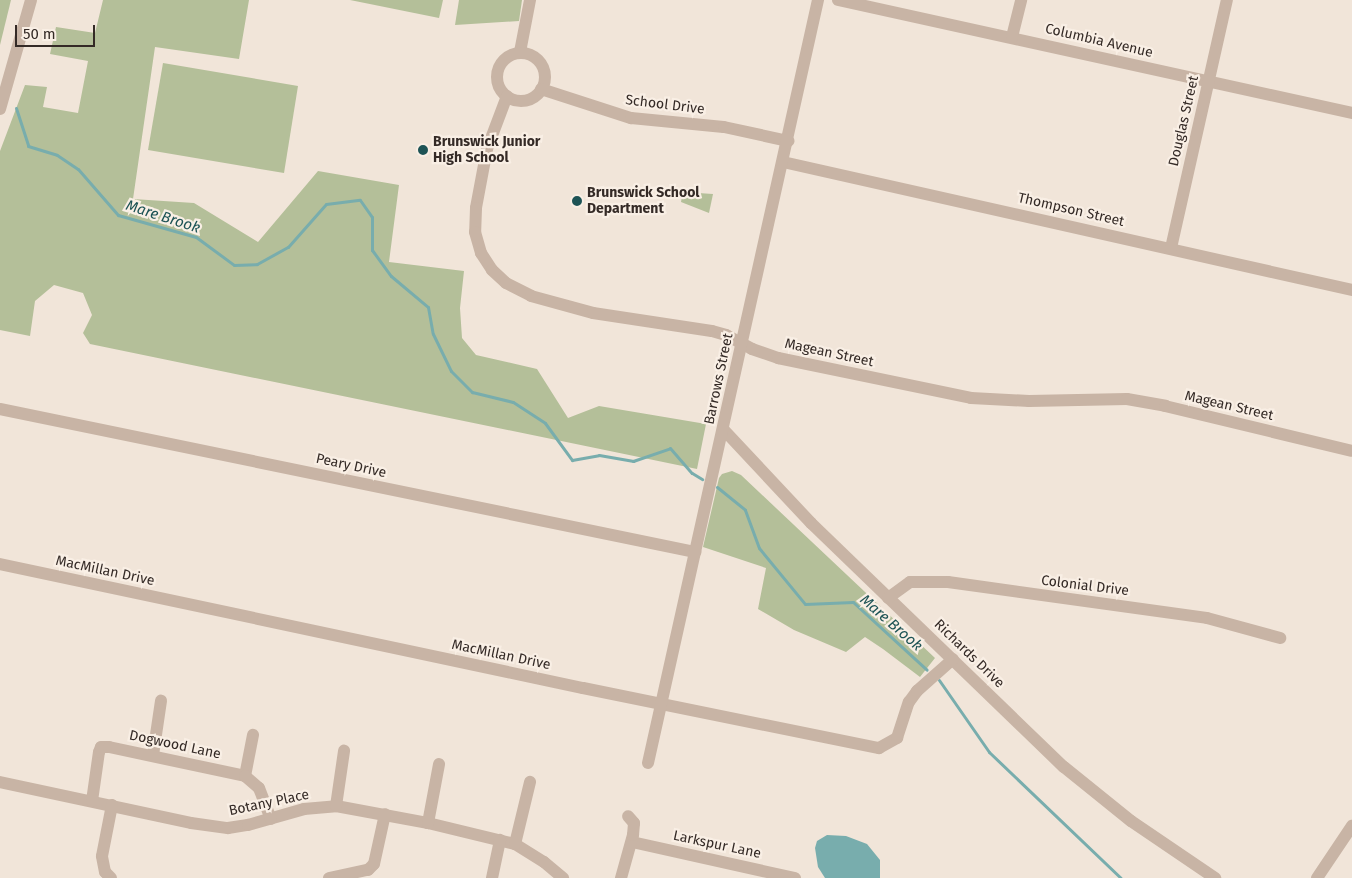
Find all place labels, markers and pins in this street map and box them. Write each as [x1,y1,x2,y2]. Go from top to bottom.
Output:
place label: Brunswick Junior High School [433,134,540,166]
marker: Brunswick Junior High School [417,144,429,156]
place label: Brunswick School Department [587,185,699,218]
marker: Brunswick School Department [571,195,583,207]

